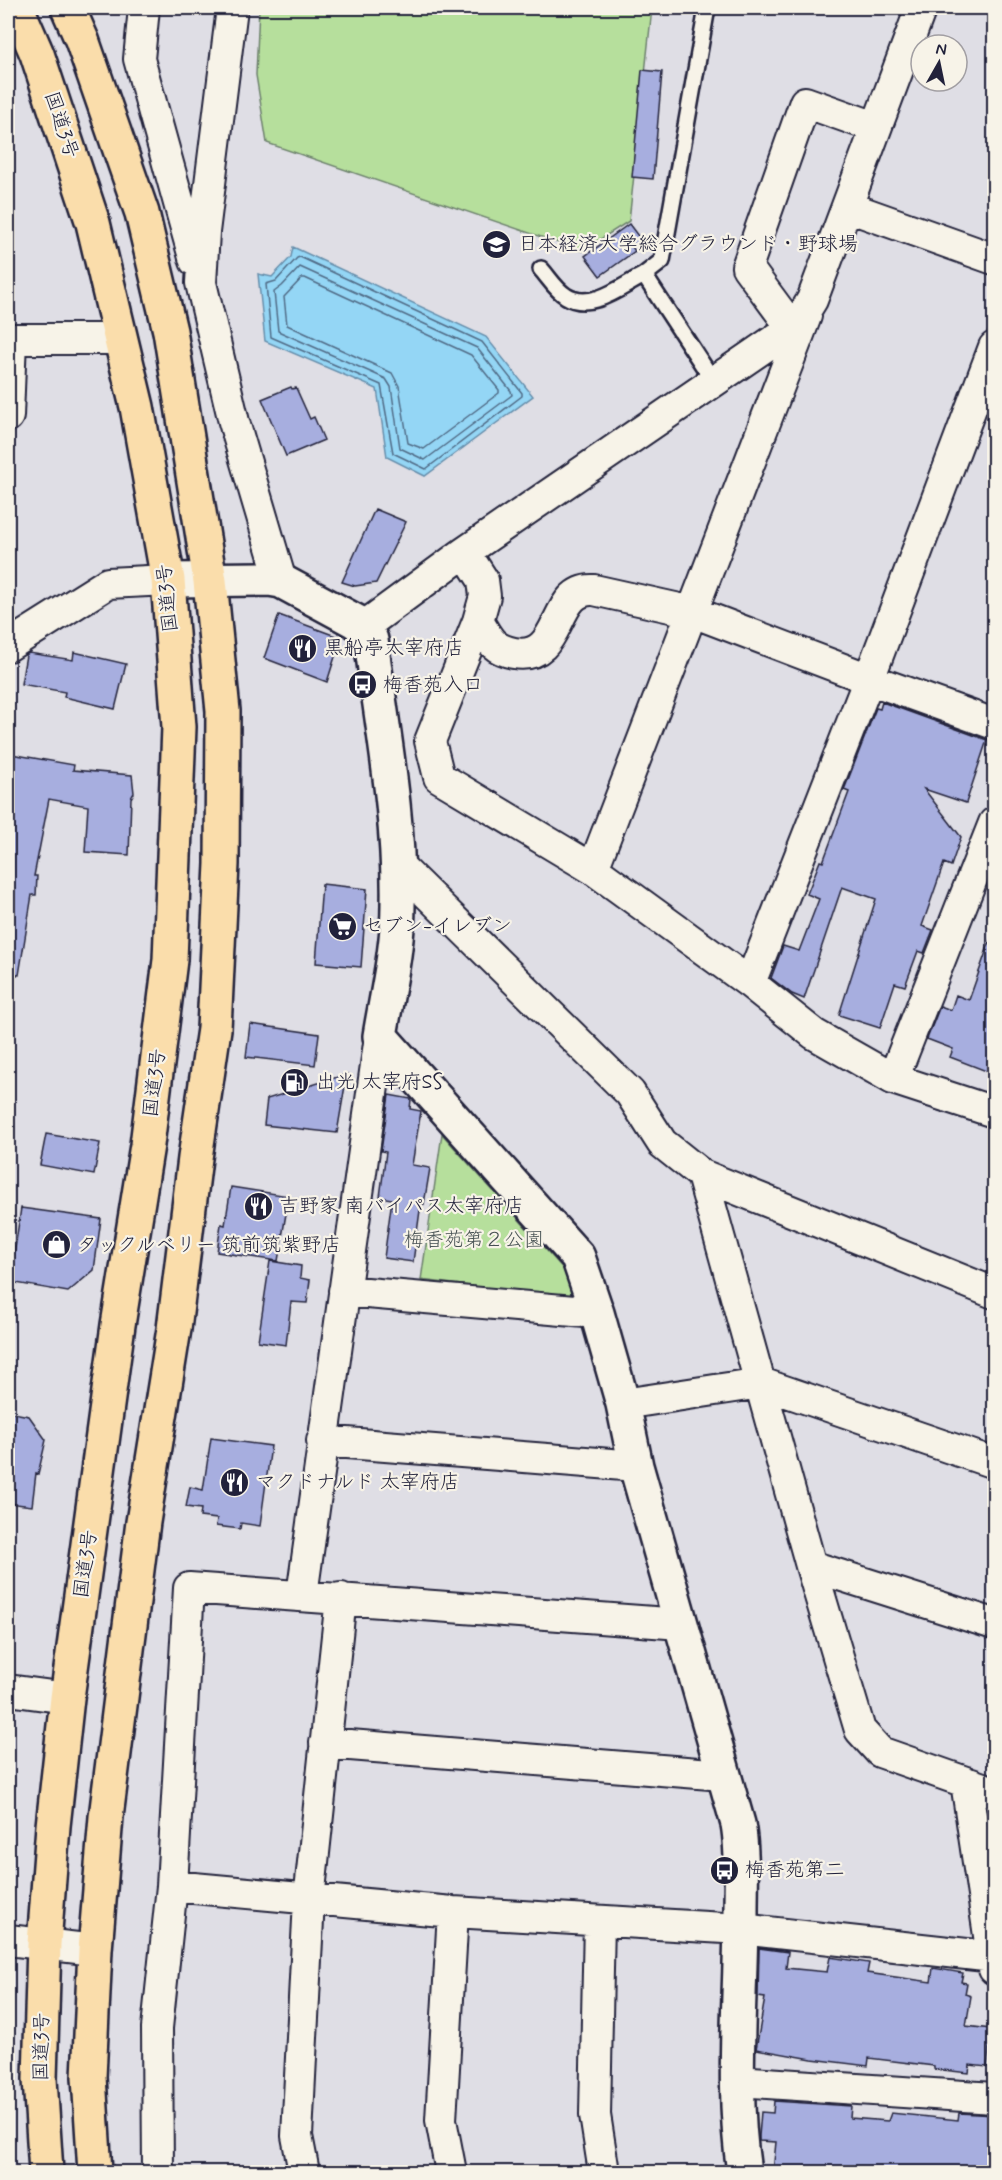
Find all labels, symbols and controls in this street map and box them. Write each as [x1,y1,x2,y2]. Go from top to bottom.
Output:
north arrow [909,33,969,93]
text: N [934,38,948,61]
street label: 国道3号 [37,88,85,162]
school or university icon: 日本経済大学総合グラウンド・野球場 [481,228,513,260]
place label: 日本経済大学総合グラウンド・野球場 [518,231,858,258]
street label: 国道3号 [151,562,185,634]
restaurant icon: 黒船亭太宰府店 [287,632,319,664]
place label: 黒船亭太宰府店 [324,635,464,662]
bus stop icon: 梅香苑入口 [346,669,378,701]
place label: 梅香苑入口 [383,672,483,699]
supermarket icon: セブン-イレブン [326,910,358,942]
place label: セブン-イレブン [363,913,512,940]
street label: 国道3号 [137,1047,173,1119]
fuel station icon: 出光 太宰府SS [279,1066,311,1098]
place label: 出光 太宰府SS [316,1069,443,1096]
restaurant icon: 吉野家 南バイパス太宰府店 [242,1190,274,1222]
place label: 吉野家 南バイパス太宰府店 [279,1193,524,1220]
park label: 梅香苑第２公園 [404,1227,544,1254]
shop icon: タックルベリー 筑前筑紫野店 [40,1229,72,1261]
place label: タックルベリー 筑前筑紫野店 [77,1232,341,1259]
restaurant icon: マクドナルド 太宰府店 [219,1466,251,1498]
place label: マクドナルド 太宰府店 [256,1469,460,1496]
street label: 国道3号 [68,1528,104,1600]
bus stop icon: 梅香苑第二 [708,1854,740,1886]
place label: 梅香苑第二 [745,1857,845,1884]
street label: 国道3号 [28,2012,56,2082]

